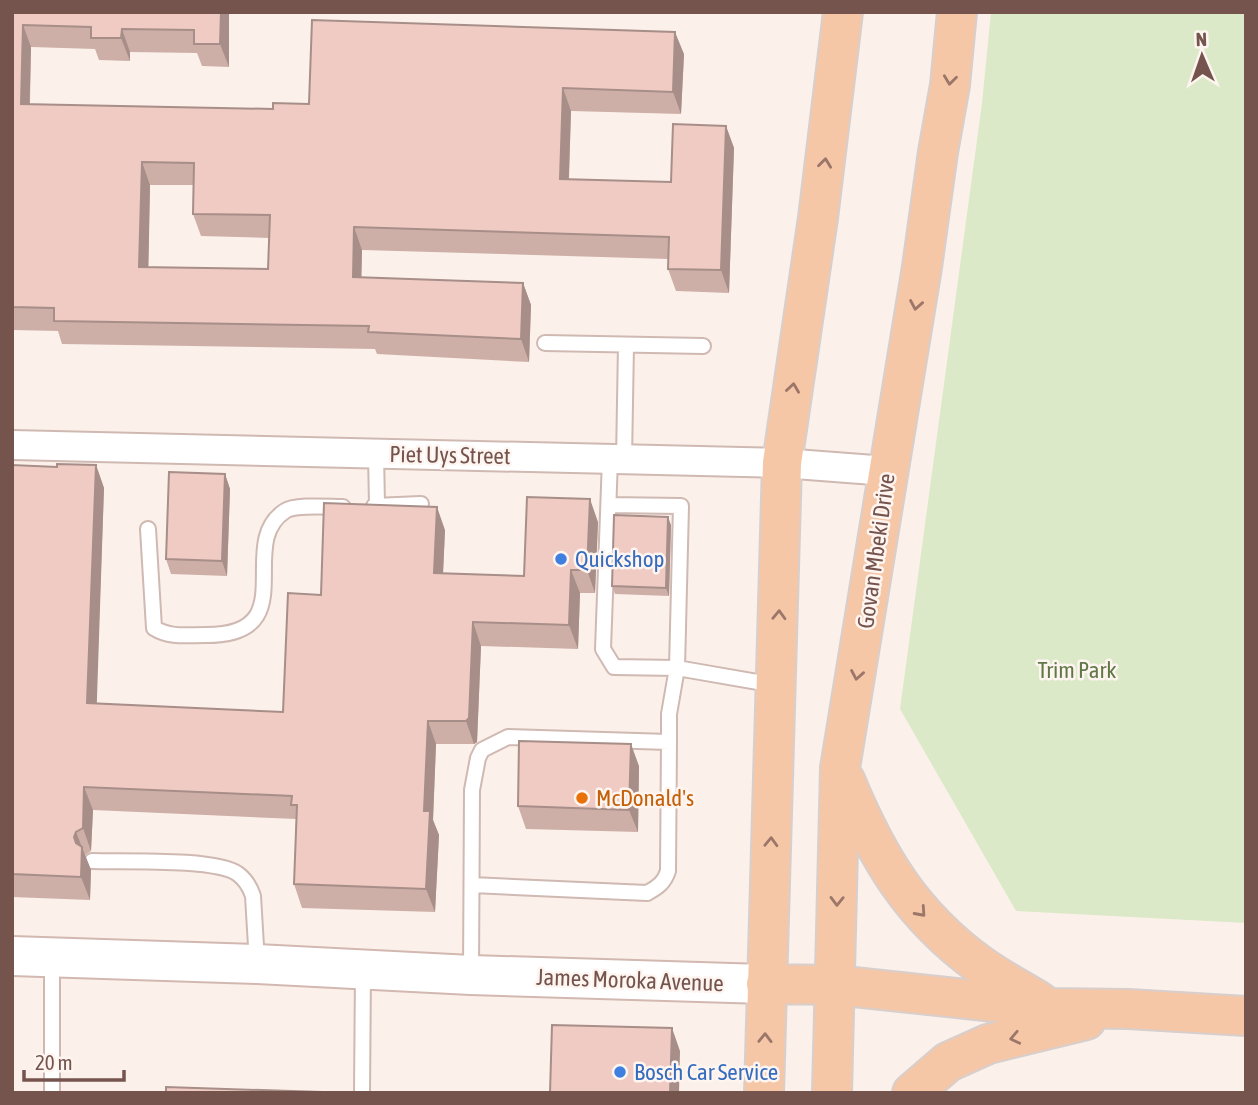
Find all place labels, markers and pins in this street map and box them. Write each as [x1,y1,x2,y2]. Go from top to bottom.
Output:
place label: Quickshop [575,546,664,572]
marker: Quickshop [553,551,569,567]
place label: McDonald's [596,785,694,811]
marker: McDonald's [574,790,590,806]
place label: Bosch Car Service [634,1059,778,1085]
marker: Bosch Car Service [612,1064,628,1080]

